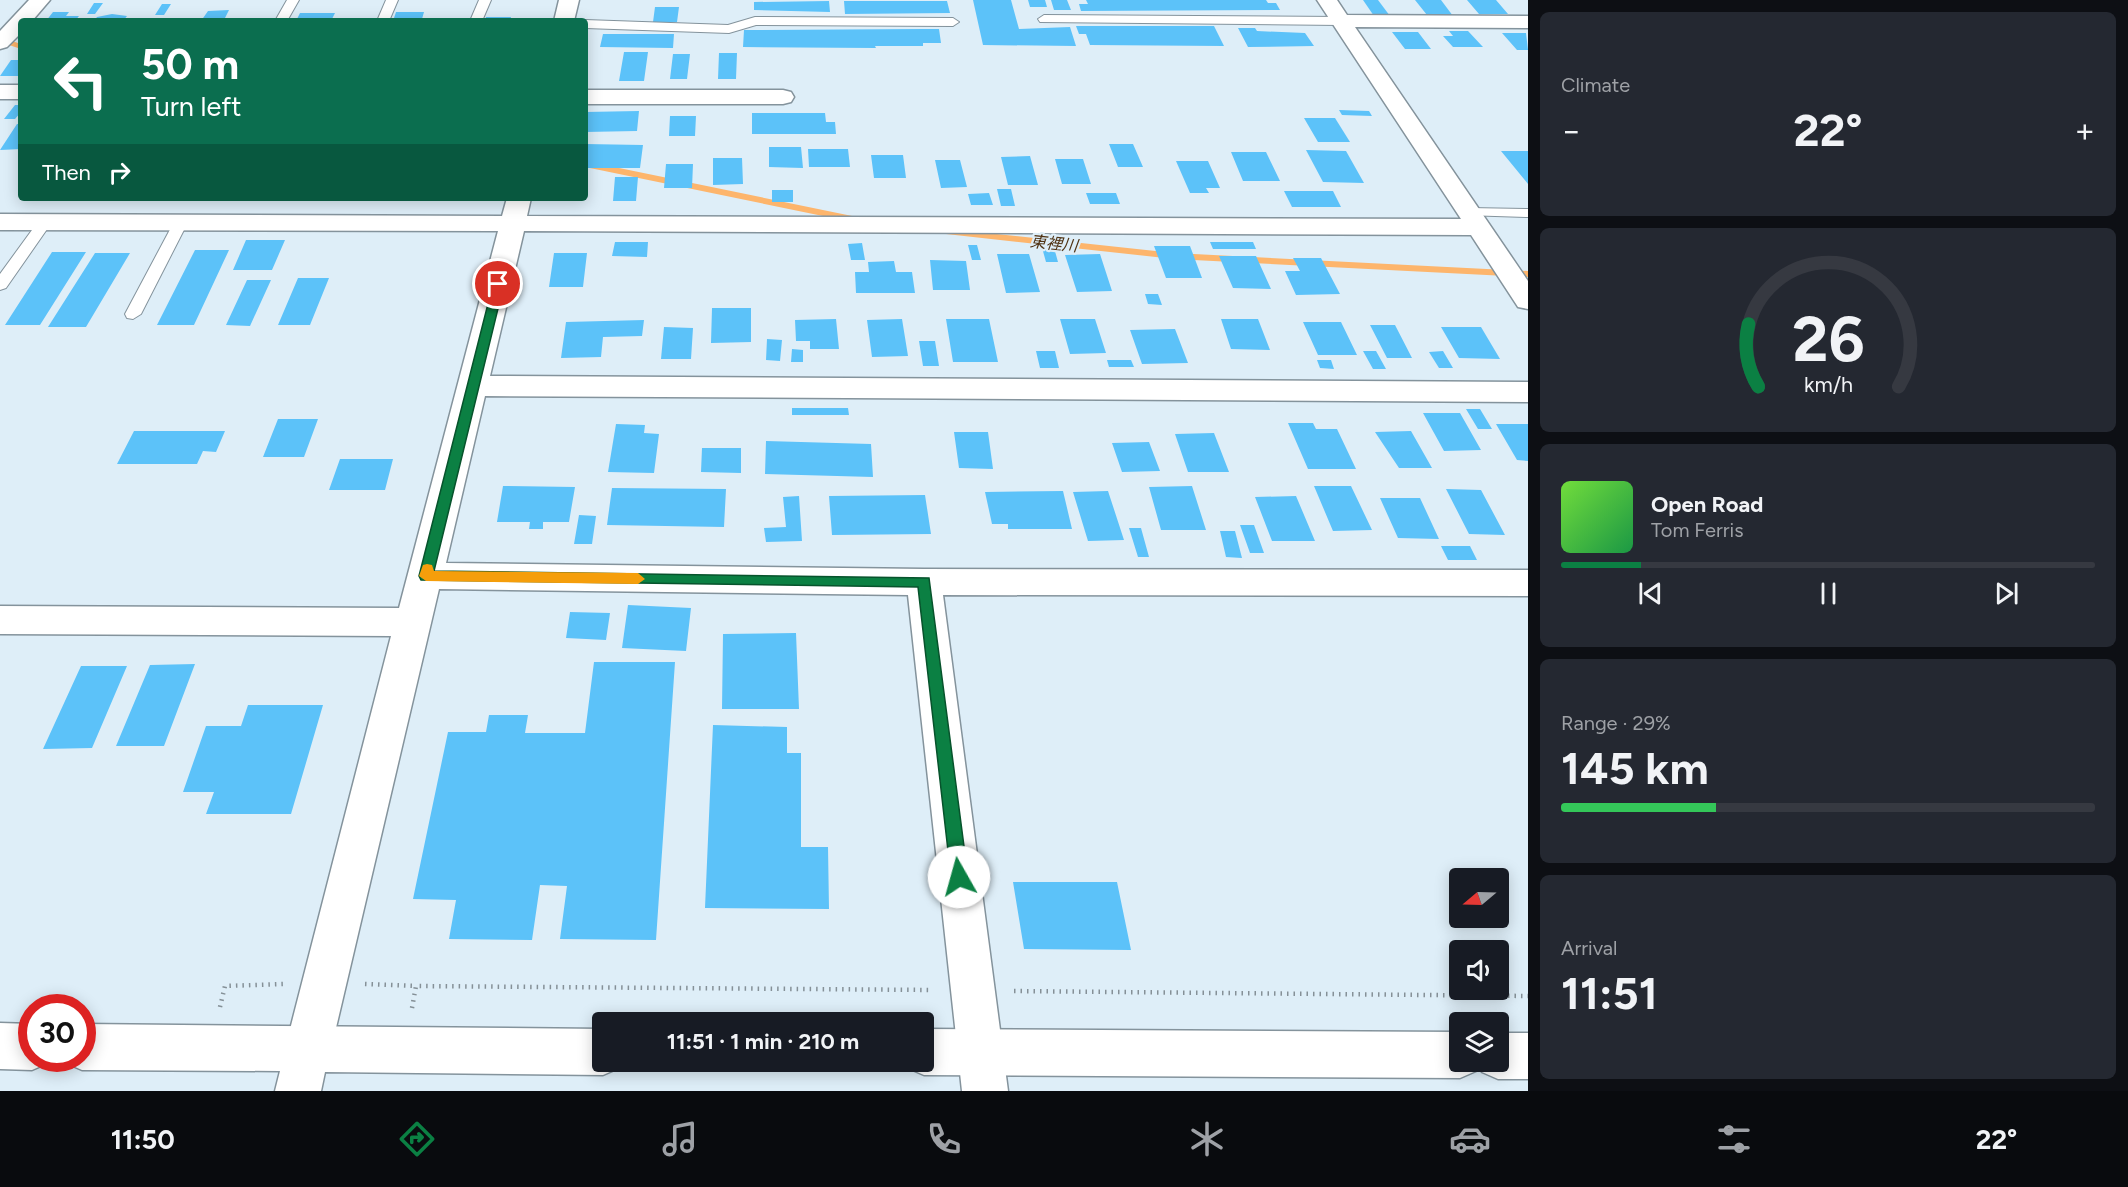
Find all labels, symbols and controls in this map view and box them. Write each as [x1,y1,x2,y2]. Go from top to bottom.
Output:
text: 50 m [141,39,239,90]
icon: left [42,42,120,120]
text: Climate [1561,73,1630,97]
text: Turn left [141,90,241,123]
text: 22° [1793,103,1863,157]
text: − [1561,111,1582,150]
text: + [2074,111,2095,150]
icon: right [103,156,136,189]
text: Then [42,159,91,186]
water label: 東裡川 [1029,232,1081,256]
pin [472,258,523,309]
icon: arrive [481,267,514,300]
text: 26 [1792,302,1864,377]
text: km/h [1804,372,1852,397]
text: Open Road [1651,491,1763,518]
text: Tom Ferris [1651,518,1744,542]
icon: previous [1634,577,1667,610]
icon: pause [1812,577,1845,610]
icon: next [1990,577,2023,610]
text: Range · 29% [1561,711,1671,735]
text: 145 km [1561,741,1709,795]
position arrow [927,845,991,909]
north arrow [1449,868,1509,928]
map controls [1449,868,1509,1072]
text: Arrival [1561,936,1617,960]
button: sound [1449,940,1509,1000]
text: 11:51 [1561,966,1658,1020]
speed limit sign: 30 [18,994,96,1072]
button: layers [1449,1012,1509,1072]
text: 11:51 · 1 min · 210 m [667,1028,859,1055]
icon: directions [396,1118,438,1160]
icon: music [659,1118,701,1160]
icon: phone [923,1118,965,1160]
icon: climate [1186,1118,1228,1160]
icon: car [1449,1118,1491,1160]
icon: filters [1713,1118,1755,1160]
text: 11:50 [111,1123,175,1156]
text: 22° [1976,1123,2017,1156]

